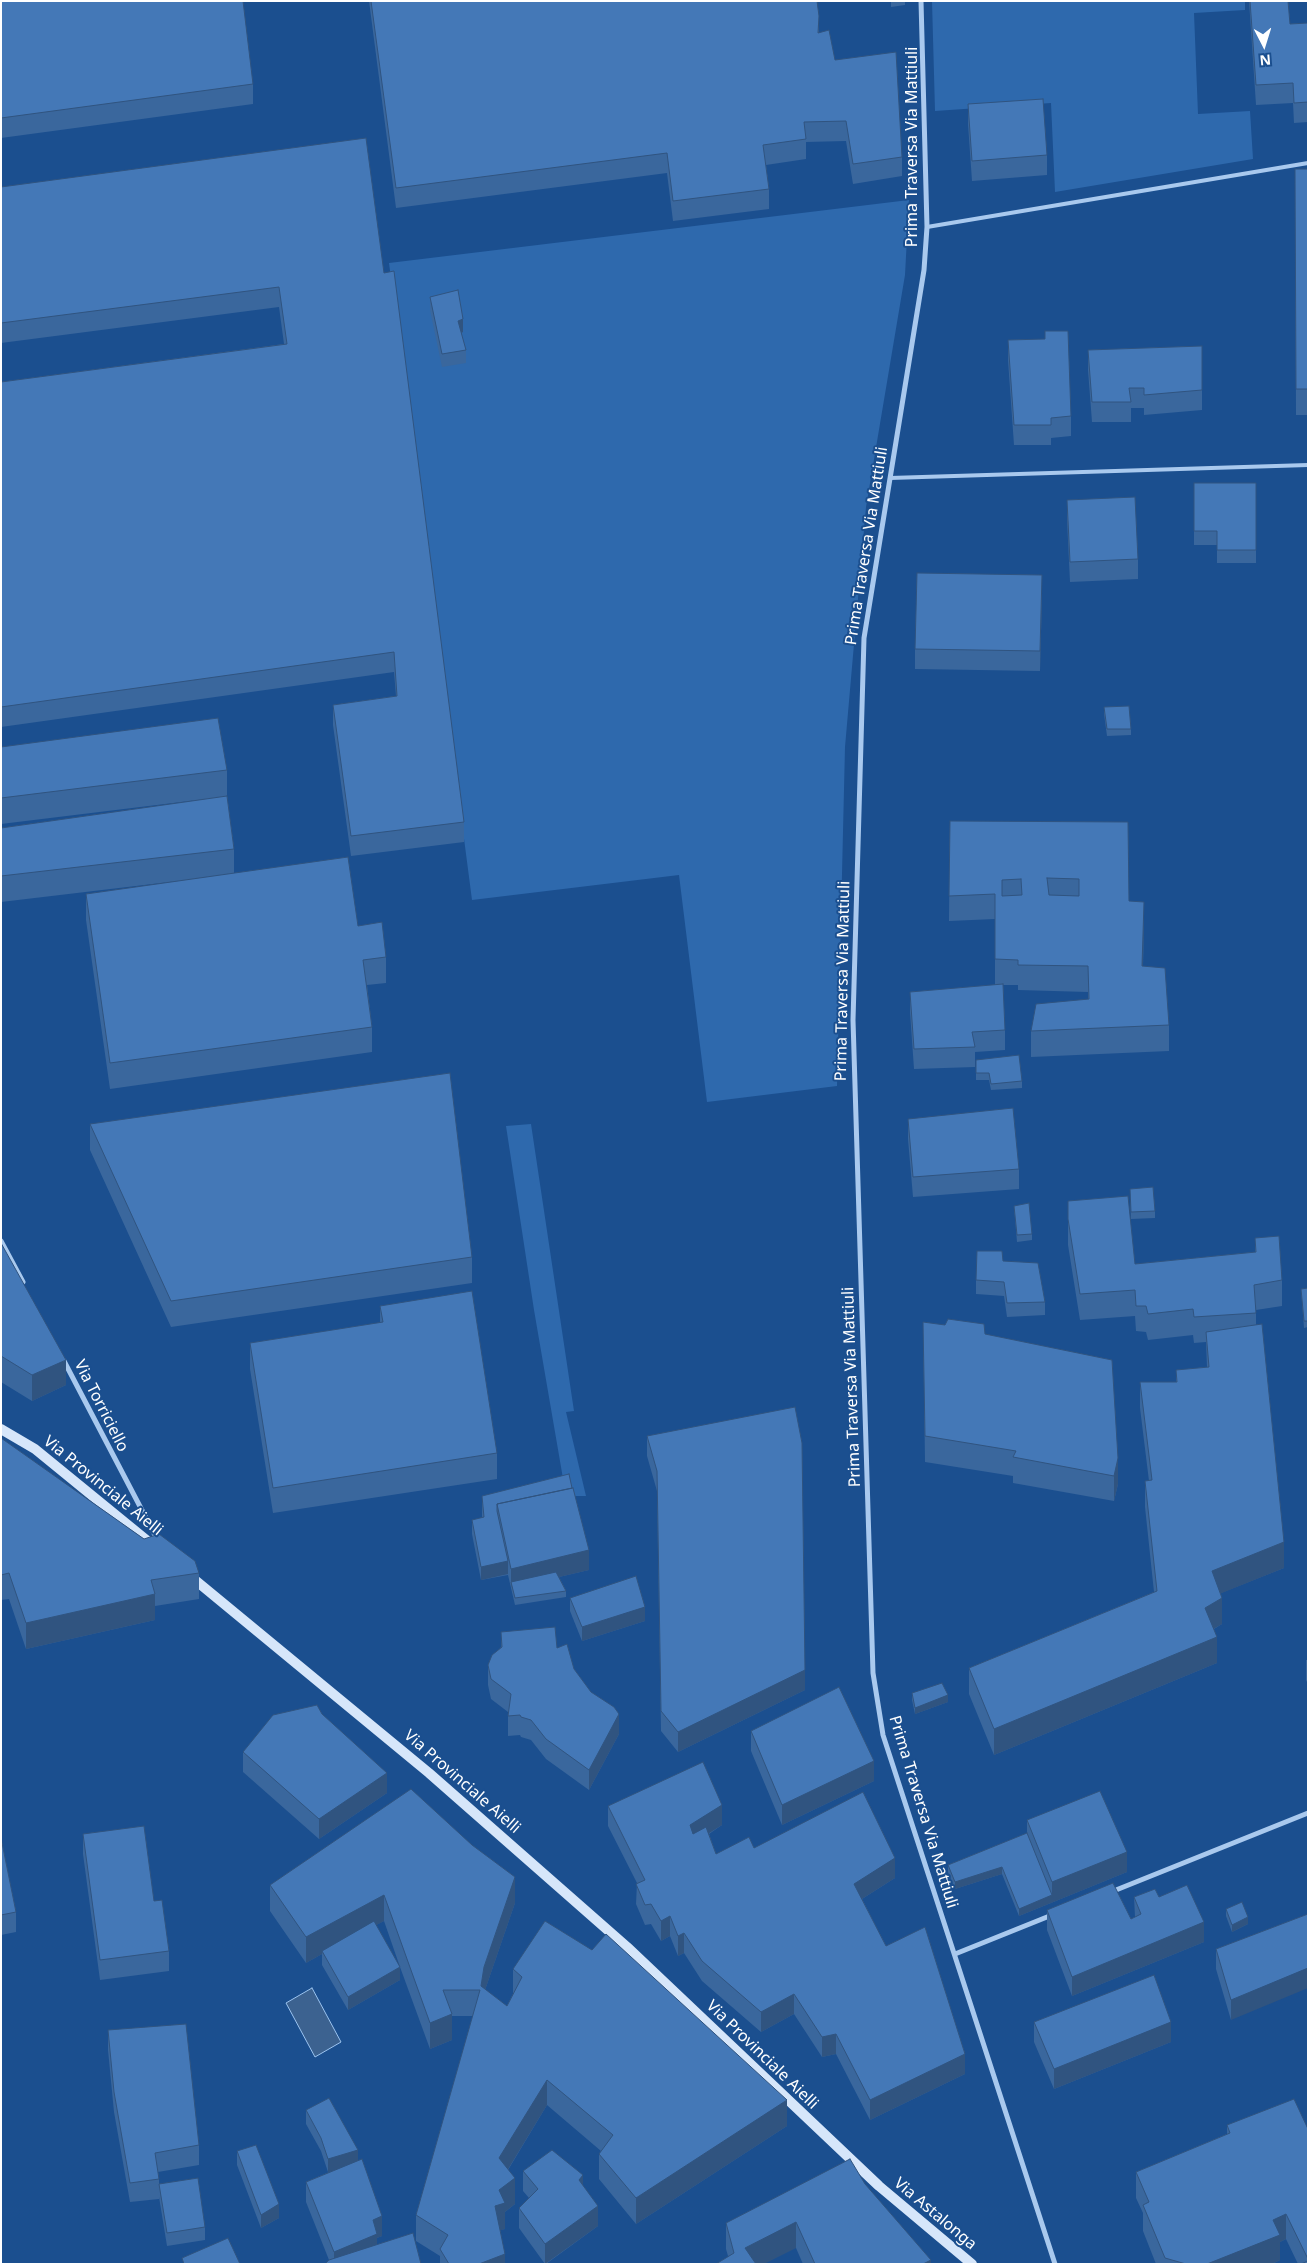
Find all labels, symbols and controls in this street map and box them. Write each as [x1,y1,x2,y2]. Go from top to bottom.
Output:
north arrow [1239,20,1289,70]
street label: Prima Traversa Via Mattiuli [902,47,922,247]
text: N [1259,50,1272,70]
street label: Prima Traversa Via Mattiuli [842,445,892,647]
street label: Prima Traversa Via Mattiuli [832,881,854,1081]
street label: Prima Traversa Via Mattiuli [839,1286,865,1488]
street label: Via Torriciello [70,1357,132,1455]
street label: Via Provinciale Aielli [39,1432,167,1540]
street label: Prima Traversa Via Mattiuli [884,1713,962,1911]
street label: Via Provinciale Aielli [400,1726,524,1838]
street label: Via Provinciale Aielli [702,1997,822,2113]
street label: Via Astalonga [890,2174,980,2254]

